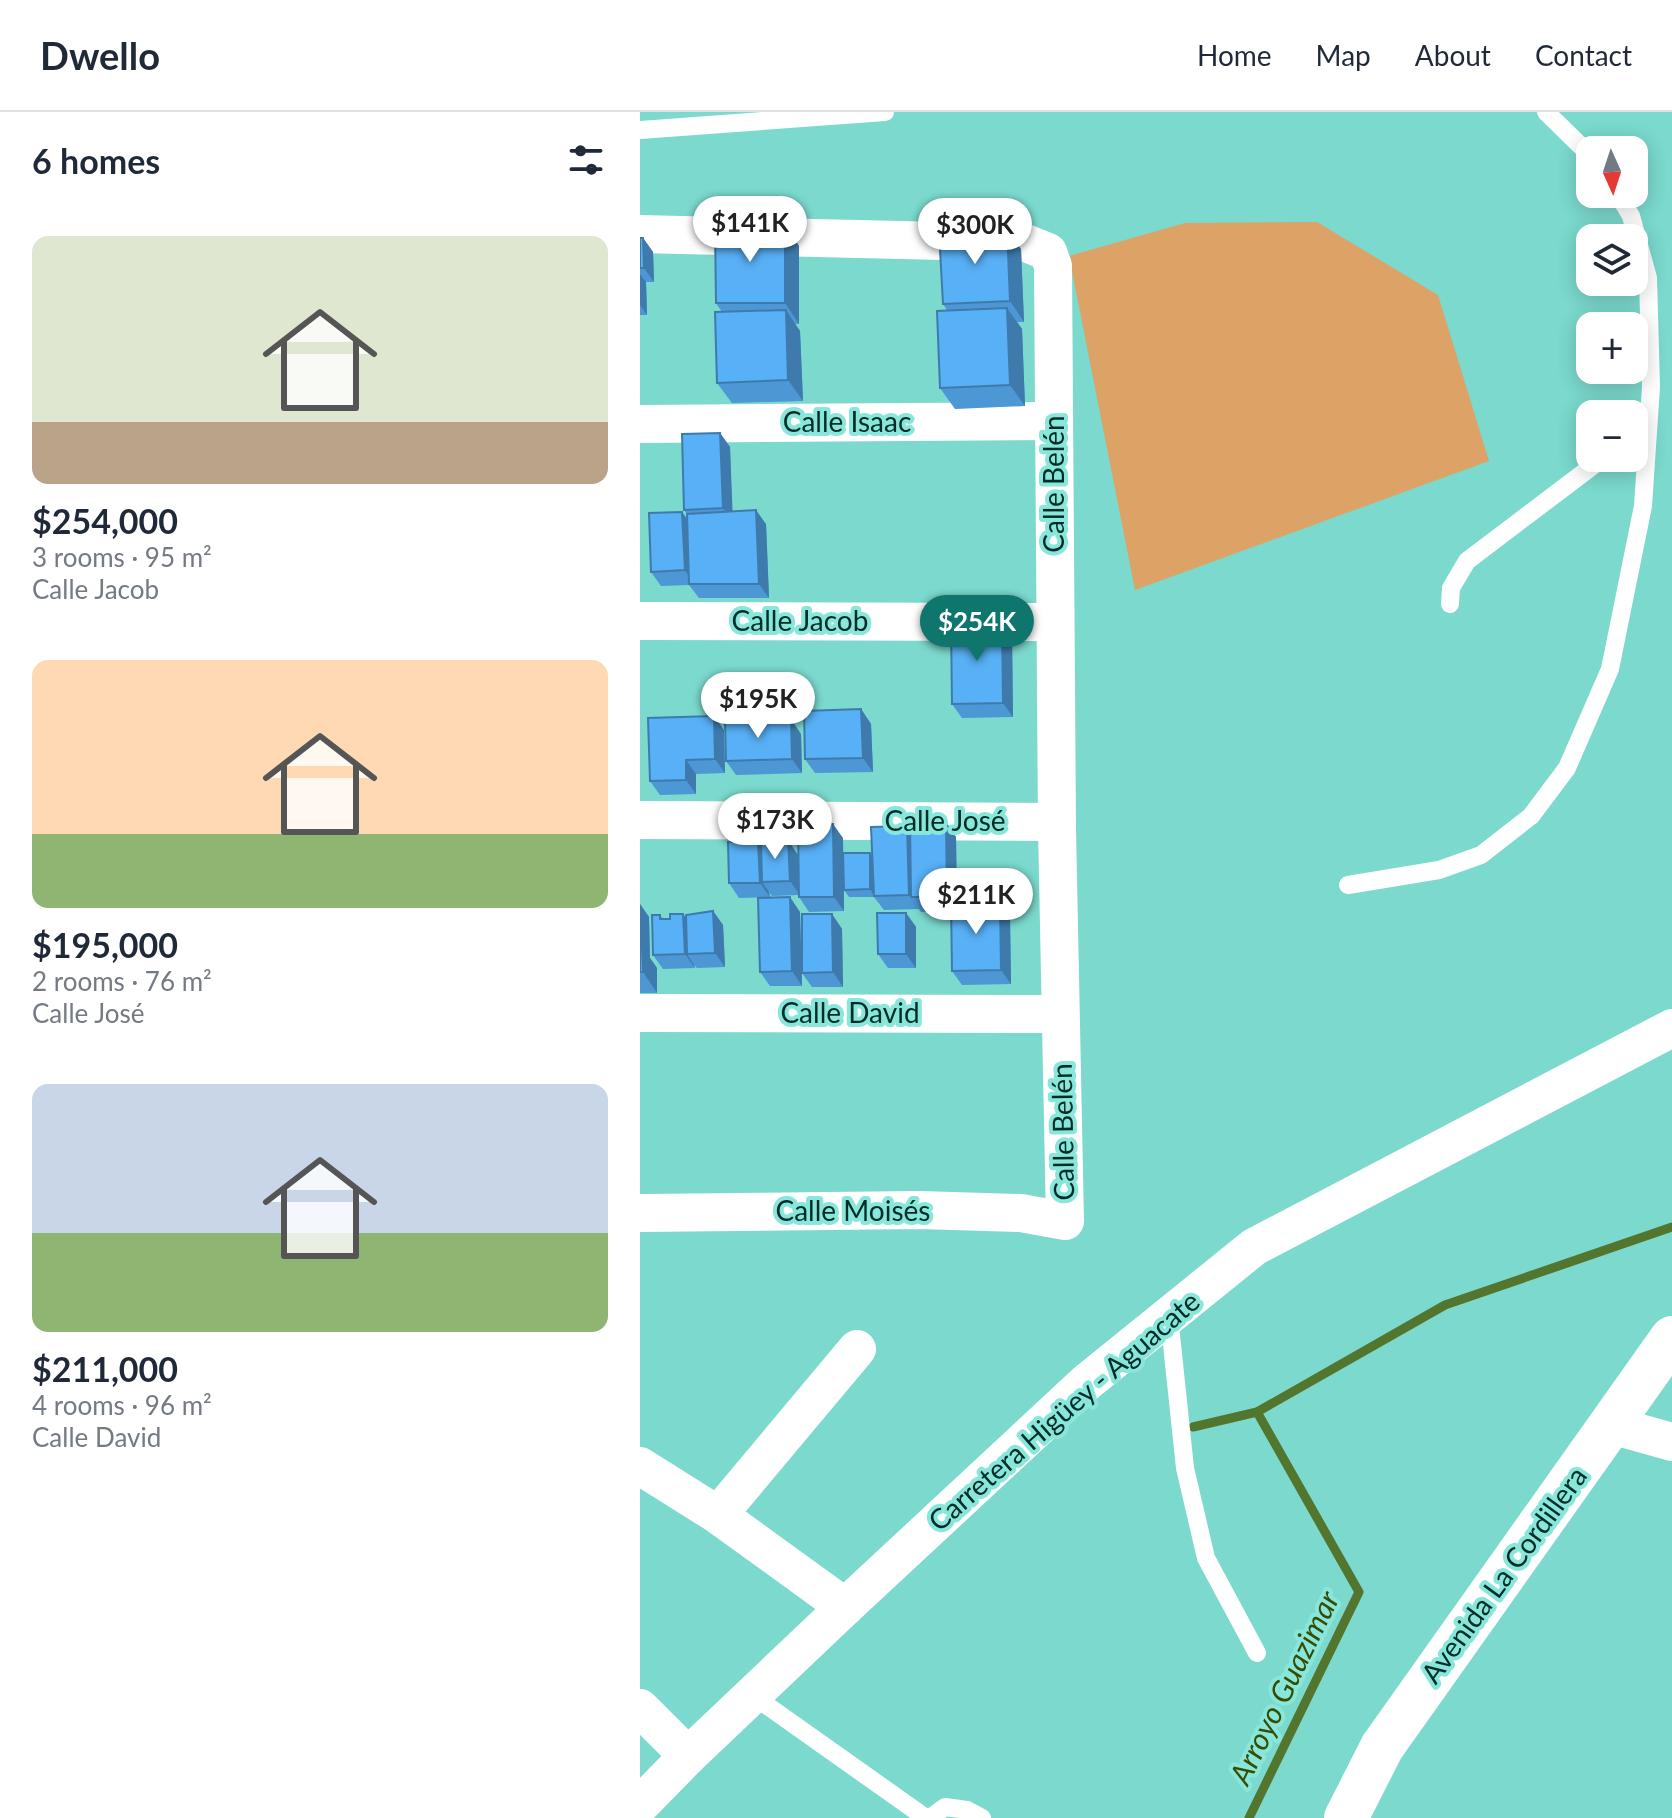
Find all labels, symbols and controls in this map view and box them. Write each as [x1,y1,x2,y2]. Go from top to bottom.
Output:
text: Dwello [40,32,160,78]
text: Home [1197,38,1272,72]
text: Map [1316,38,1371,72]
text: About [1415,38,1491,72]
text: Contact [1535,38,1632,72]
north arrow [1576,136,1648,208]
map controls [1576,136,1648,472]
icon: filters [564,138,608,182]
text: 6 homes [32,140,160,181]
pin: $141K [694,196,806,264]
pin: $300K [919,198,1031,266]
text: $141K [711,206,789,238]
text: $300K [936,208,1014,240]
button: layers [1576,224,1648,296]
icon: home [248,288,392,432]
button: + [1576,312,1648,384]
button: − [1576,400,1648,472]
street label: Calle Isaac [783,404,911,438]
street label: Calle Belén [1036,415,1070,553]
text: $254,000 [32,500,178,541]
text: 3 rooms · 95 m² [32,541,212,573]
text: Calle Jacob [32,573,159,605]
pin: $254K [921,595,1033,663]
street label: Calle Jacob [732,603,868,637]
text: $254K [938,605,1016,637]
pin: $195K [702,672,814,740]
text: $195K [719,682,797,714]
icon: home [248,712,392,856]
pin: $173K [719,793,831,861]
text: $173K [736,803,814,835]
street label: Calle José [884,803,1006,837]
pin: $211K [920,868,1032,936]
text: $211K [937,878,1015,910]
text: $195,000 [32,924,178,965]
text: 2 rooms · 76 m² [32,965,212,997]
street label: Calle David [780,995,920,1029]
text: Calle José [32,997,144,1029]
street label: Calle Belén [1044,1063,1080,1201]
icon: home [248,1136,392,1280]
street label: Calle Moisés [776,1193,930,1227]
street label: Carretera Higüey - Aguacate [921,1283,1206,1537]
text: $211,000 [32,1348,178,1389]
text: 4 rooms · 96 m² [32,1389,212,1421]
text: Calle David [32,1421,161,1453]
street label: Avenida La Cordillera [1413,1459,1593,1689]
water label: Arroyo Guazimar [1220,1584,1346,1791]

